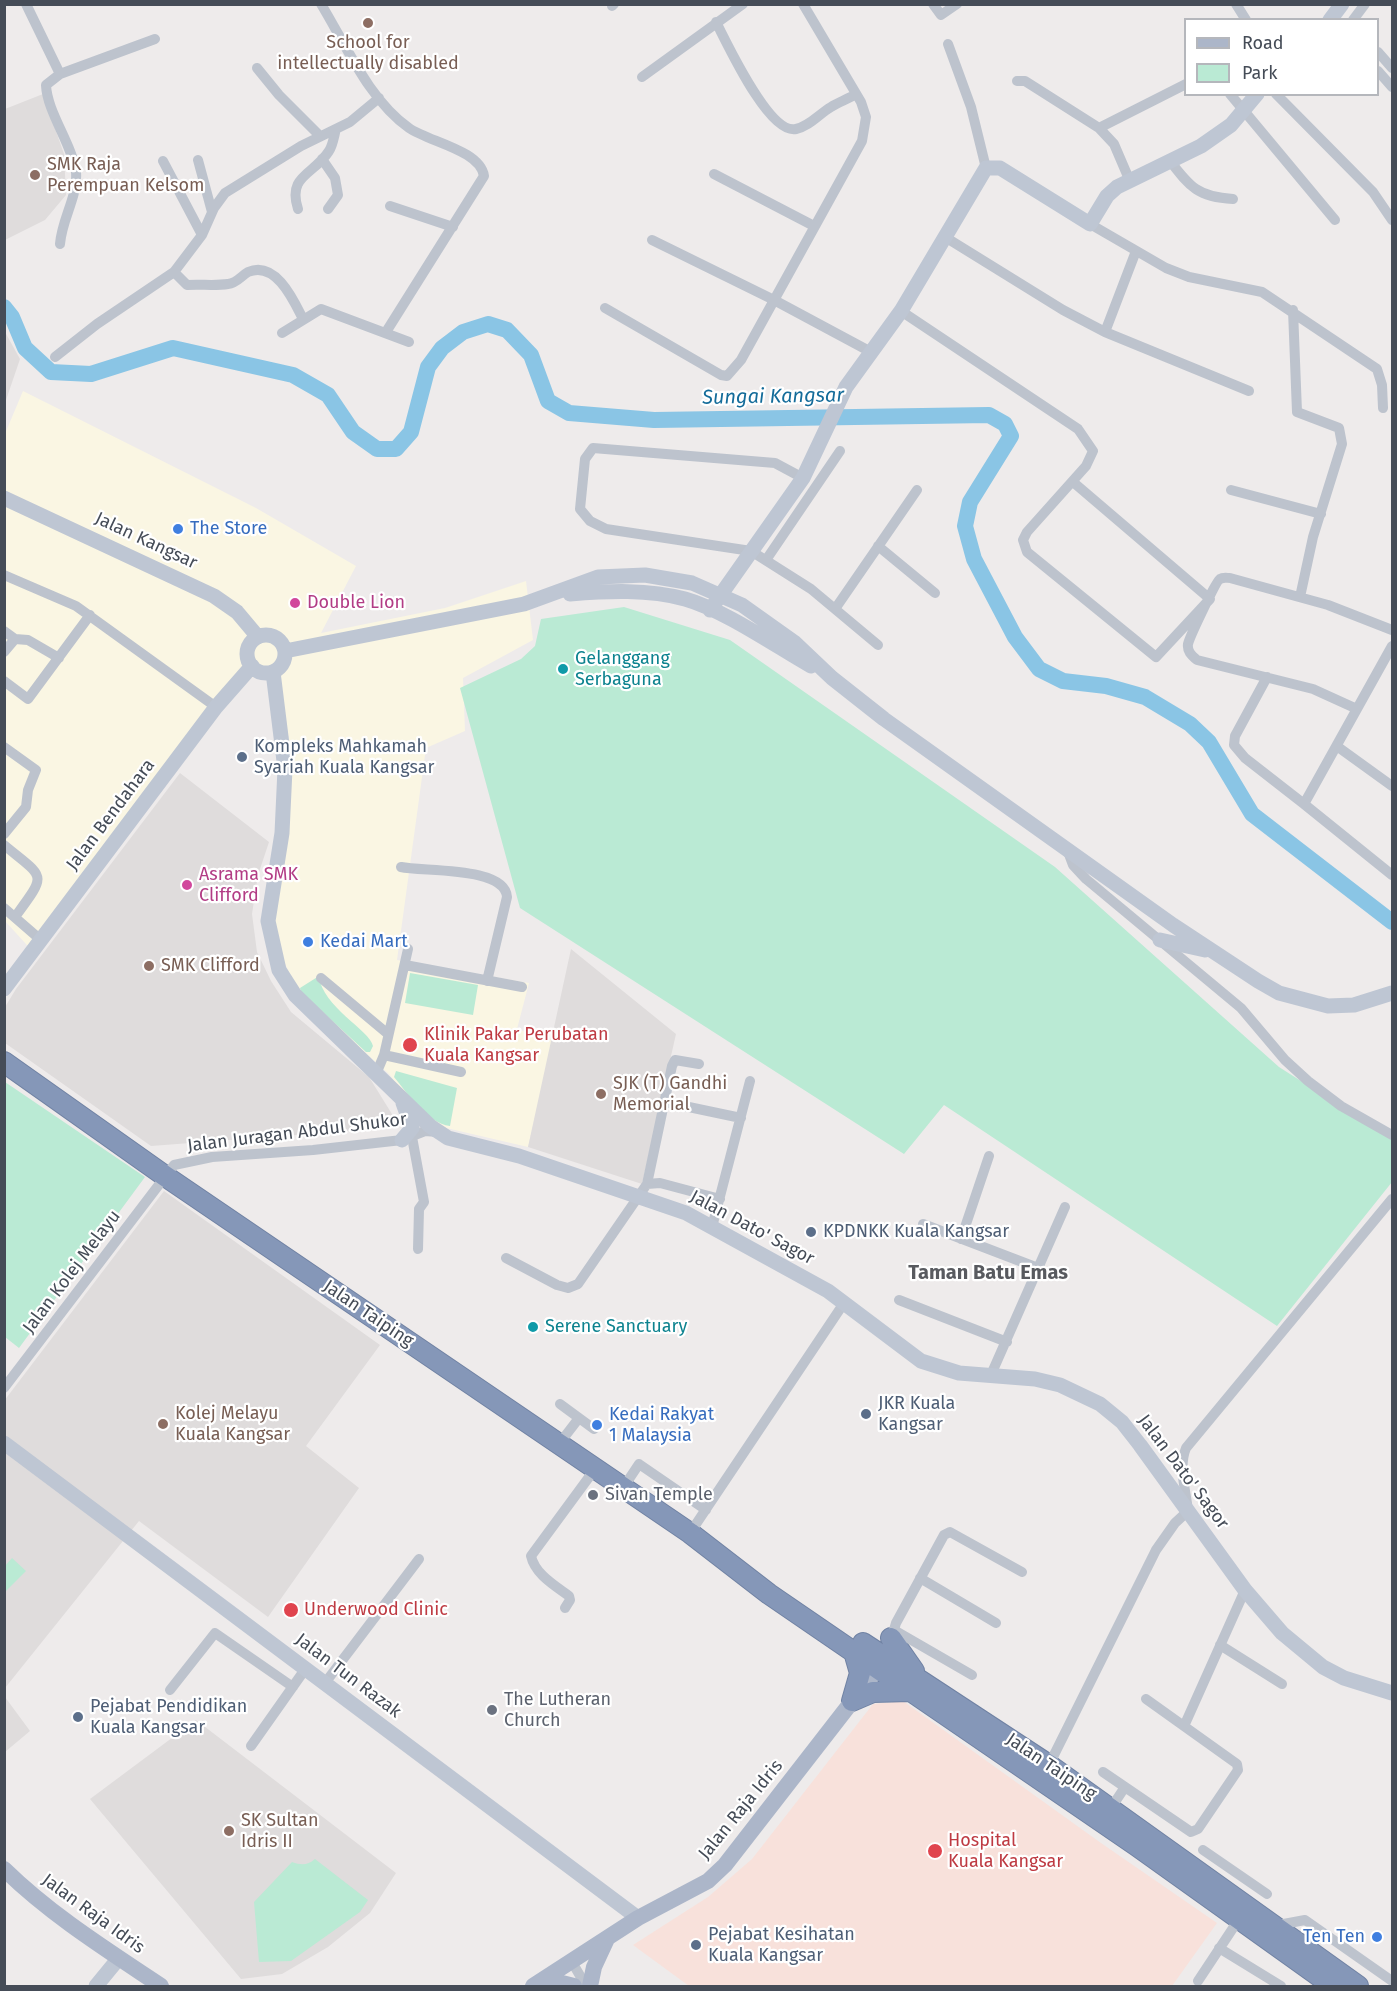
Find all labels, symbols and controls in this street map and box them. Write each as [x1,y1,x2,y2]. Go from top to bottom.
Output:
marker: School for intellectually disabled [361,16,375,30]
legend [1184,18,1379,96]
place label: School for intellectually disabled [277,32,459,74]
text: Road [1242,32,1284,54]
text: Park [1242,62,1277,84]
place label: SMK Raja Perempuan Kelsom [47,154,204,196]
marker: SMK Raja Perempuan Kelsom [28,168,42,182]
water label: Sungai Kangsar [702,384,844,410]
street label: Jalan Kangsar [91,508,201,574]
place label: The Store [190,518,267,540]
marker: The Store [171,522,185,536]
place label: Double Lion [307,592,405,614]
marker: Double Lion [288,596,302,610]
place label: Gelanggang Serbaguna [575,648,670,690]
marker: Gelanggang Serbaguna [556,662,570,676]
place label: Kompleks Mahkamah Syariah Kuala Kangsar [254,736,434,778]
marker: Kompleks Mahkamah Syariah Kuala Kangsar [235,750,249,764]
street label: Jalan Bendahara [62,755,160,875]
place label: Asrama SMK Clifford [199,864,298,906]
marker: Asrama SMK Clifford [180,878,194,892]
place label: Kedai Mart [320,931,408,953]
marker: Kedai Mart [301,935,315,949]
place label: SMK Clifford [161,955,260,977]
marker: SMK Clifford [142,959,156,973]
place label: Klinik Pakar Perubatan Kuala Kangsar [424,1024,608,1066]
marker: Klinik Pakar Perubatan Kuala Kangsar [401,1036,419,1054]
place label: SJK (T) Gandhi Memorial [613,1073,727,1116]
marker: SJK (T) Gandhi Memorial [594,1087,608,1101]
street label: Jalan Juragan Abdul Shukor [186,1109,408,1157]
street label: Jalan Dato' Sagor [686,1186,818,1270]
street label: Jalan Kolej Melayu [19,1206,125,1338]
place label: KPDNKK Kuala Kangsar [823,1221,1009,1243]
marker: KPDNKK Kuala Kangsar [804,1225,818,1239]
district label: Taman Batu Emas [908,1261,1068,1285]
street label: Jalan Taiping [319,1276,417,1352]
place label: Serene Sanctuary [545,1316,687,1338]
marker: Serene Sanctuary [526,1320,540,1334]
place label: JKR Kuala Kangsar [878,1393,955,1436]
place label: Kolej Melayu Kuala Kangsar [175,1403,290,1446]
place label: Kedai Rakyat 1 Malaysia [609,1404,714,1446]
marker: JKR Kuala Kangsar [859,1407,873,1421]
street label: Jalan Dato' Sagor [1133,1410,1233,1534]
marker: Kolej Melayu Kuala Kangsar [156,1417,170,1431]
marker: Kedai Rakyat 1 Malaysia [590,1418,604,1432]
place label: Sivan Temple [605,1484,713,1506]
marker: Sivan Temple [586,1488,600,1502]
place label: Underwood Clinic [304,1599,448,1621]
marker: Underwood Clinic [282,1601,300,1619]
street label: Jalan Tun Razak [291,1629,405,1723]
place label: The Lutheran Church [504,1689,611,1732]
place label: Pejabat Pendidikan Kuala Kangsar [90,1696,247,1738]
marker: The Lutheran Church [485,1703,499,1717]
marker: Pejabat Pendidikan Kuala Kangsar [71,1710,85,1724]
street label: Jalan Taiping [1002,1729,1100,1805]
street label: Jalan Raja Idris [694,1756,788,1864]
place label: SK Sultan Idris II [241,1810,318,1852]
marker: SK Sultan Idris II [222,1824,236,1838]
place label: Hospital Kuala Kangsar [948,1830,1063,1872]
marker: Hospital Kuala Kangsar [926,1842,944,1860]
street label: Jalan Raja Idris [37,1869,149,1959]
place label: Pejabat Kesihatan Kuala Kangsar [708,1924,855,1966]
place label: Ten Ten [1303,1926,1365,1948]
marker: Ten Ten [1370,1930,1384,1944]
marker: Pejabat Kesihatan Kuala Kangsar [689,1938,703,1952]

